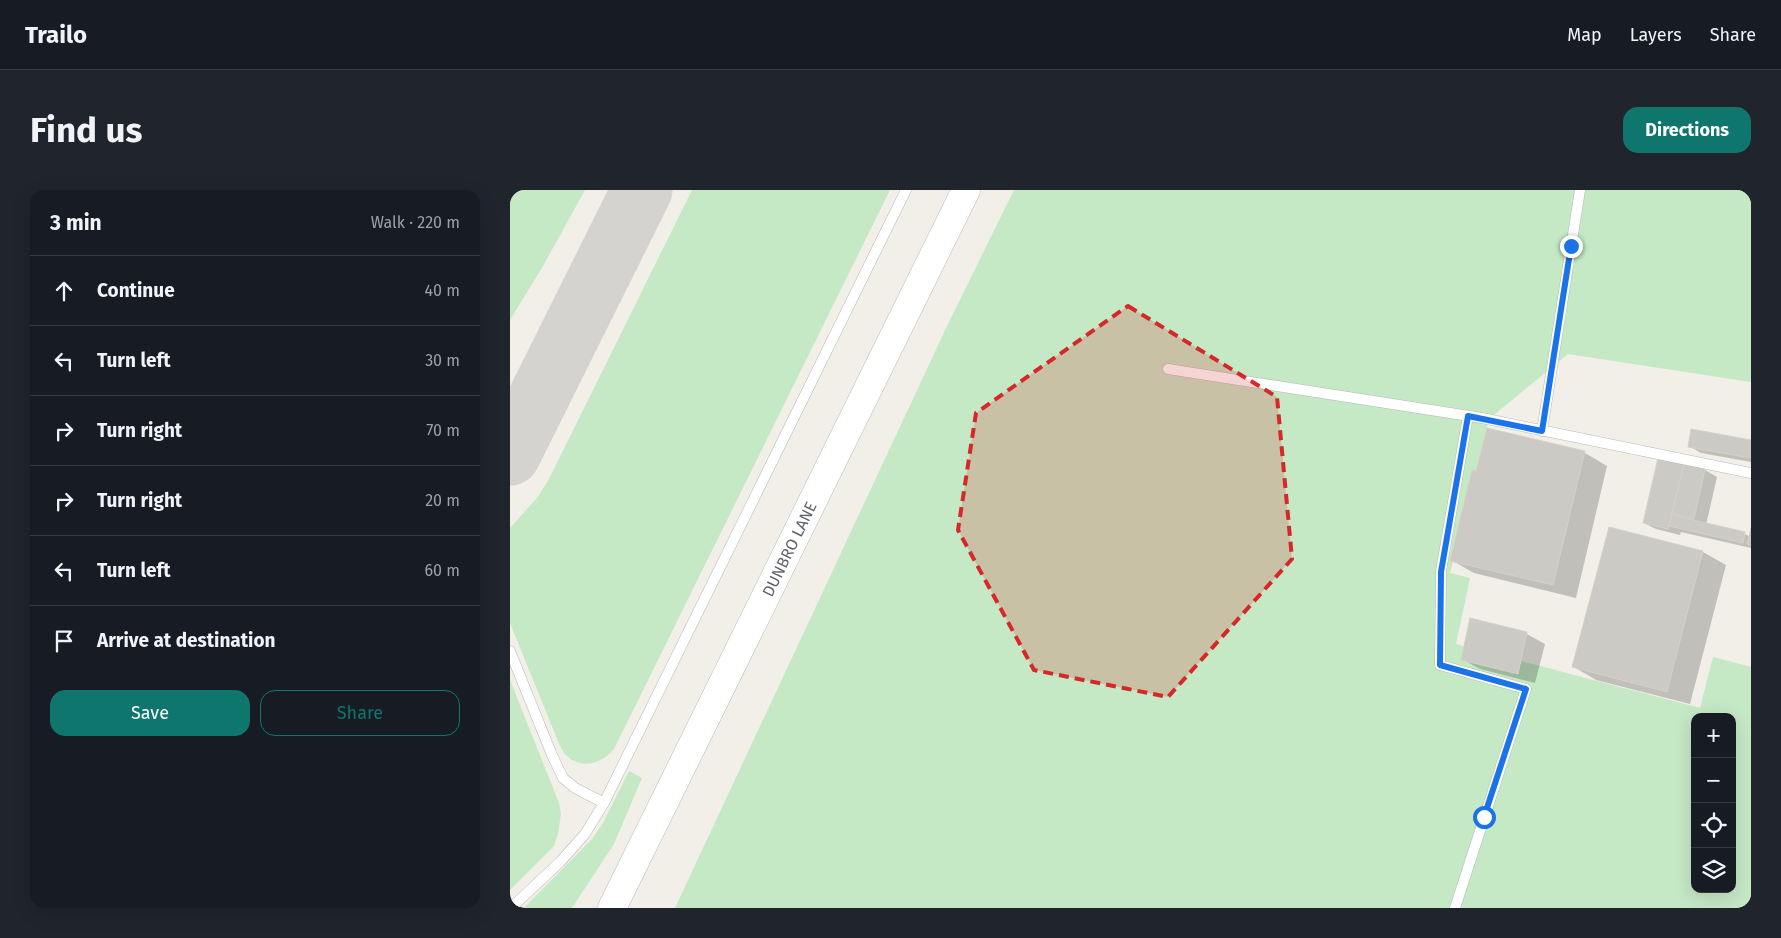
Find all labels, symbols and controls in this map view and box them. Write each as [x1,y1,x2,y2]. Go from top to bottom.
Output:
text: Trailo [25,21,87,49]
text: Map [1567,24,1602,46]
text: Layers [1630,24,1682,46]
text: Share [1710,24,1756,46]
button: Directions [1623,107,1751,153]
text: Find us [30,109,142,151]
text: 3 min [50,210,102,236]
text: Walk · 220 m [371,213,460,232]
route end [1560,235,1583,258]
icon: ahead [50,277,78,305]
text: Continue [97,279,175,302]
text: 40 m [425,281,460,300]
icon: left [50,347,78,375]
text: Turn left [97,349,171,372]
text: 30 m [425,351,460,370]
icon: right [50,417,78,445]
text: Turn right [97,419,182,442]
text: 70 m [426,421,460,440]
icon: right [50,487,78,515]
text: Turn right [97,489,182,512]
text: 20 m [425,491,460,510]
street label: DUNBRO LANE [758,499,821,600]
icon: left [50,557,78,585]
text: Turn left [97,559,171,582]
text: 60 m [425,561,460,580]
icon: arrive [50,627,78,655]
text: Arrive at destination [97,629,276,652]
button: Save [50,690,250,736]
button: Share [260,690,460,736]
map controls [1691,713,1736,893]
button: + [1691,713,1736,758]
button: − [1691,758,1736,803]
button: locate [1691,803,1736,848]
route start [1473,806,1496,829]
button: layers [1691,848,1736,893]

